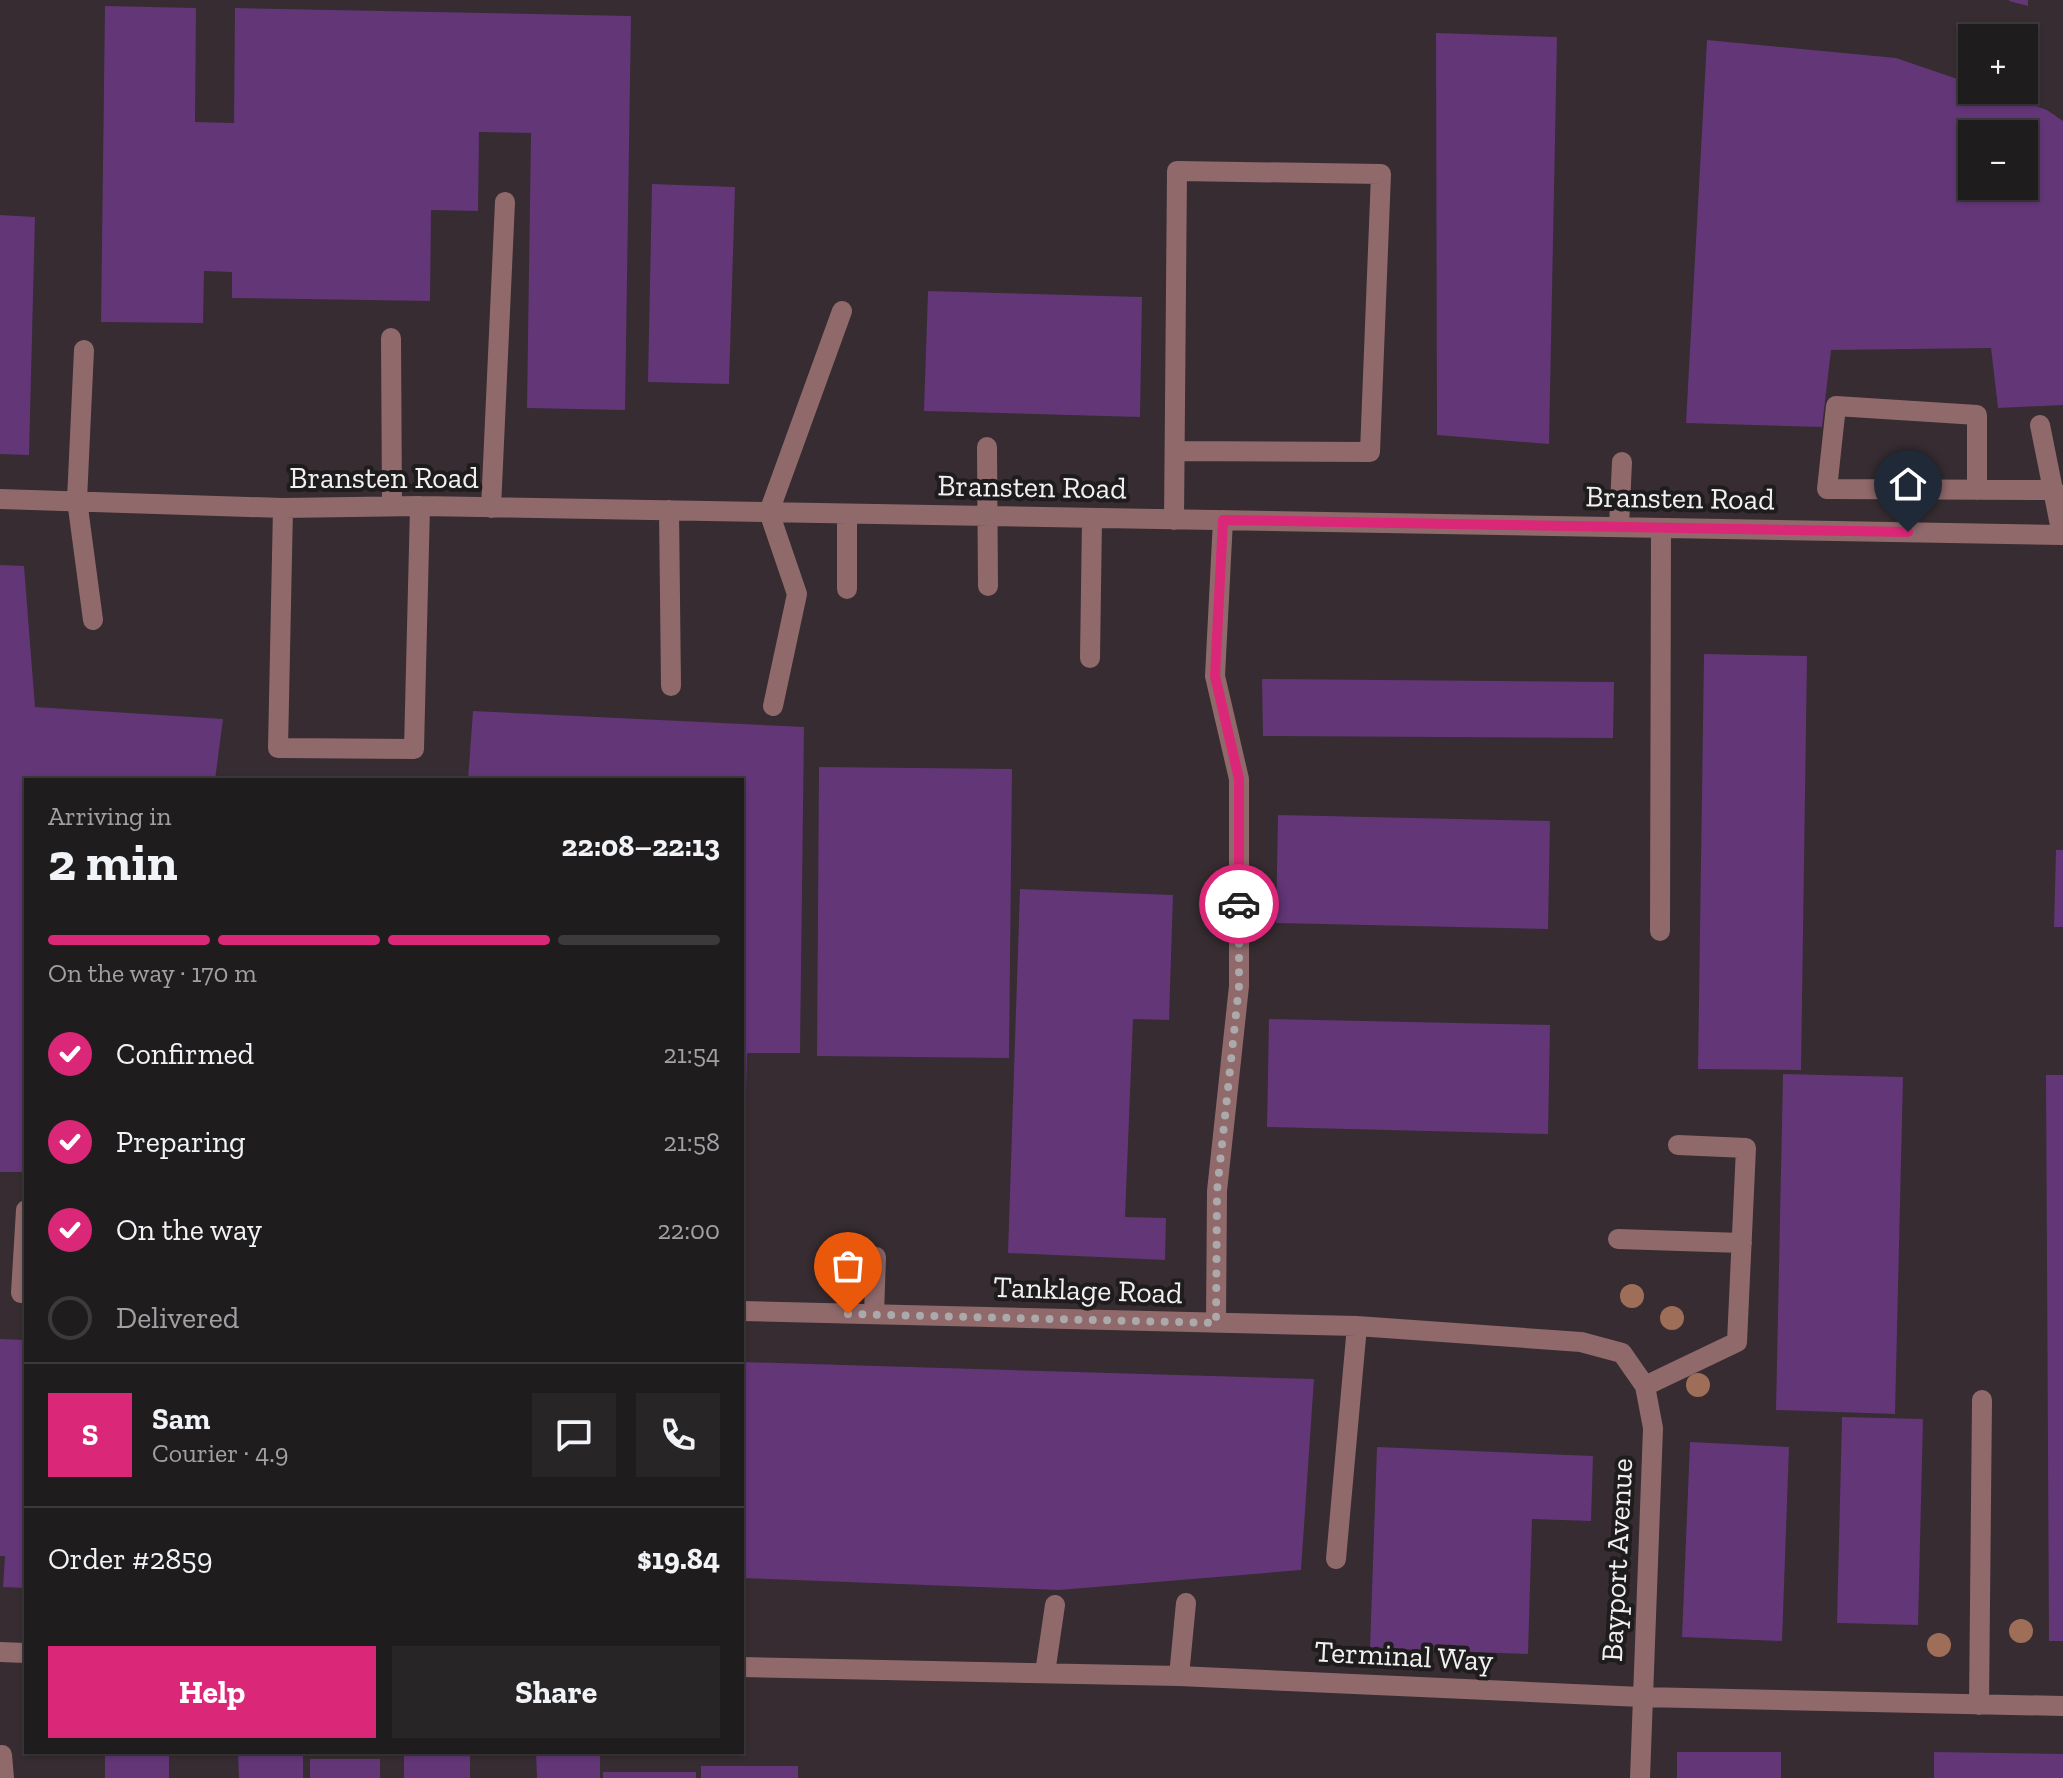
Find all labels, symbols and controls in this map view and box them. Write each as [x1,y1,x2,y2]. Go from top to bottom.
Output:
map controls [1958,24,2038,200]
button: + [1958,24,2038,104]
button: − [1958,120,2038,200]
pin [1874,450,1942,532]
street label: Bransten Road [289,460,479,496]
icon: home [1886,462,1930,506]
street label: Bransten Road [937,467,1127,507]
street label: Bransten Road [1585,478,1775,518]
text: Arriving in [48,800,171,832]
text: 22:08–22:13 [561,828,720,864]
text: 2 min [48,831,178,893]
courier [1199,864,1279,944]
icon: car [1217,882,1261,926]
text: On the way · 170 m [48,957,257,989]
icon: check [48,1032,92,1076]
text: Confirmed [116,1036,254,1072]
text: 21:54 [663,1038,720,1070]
icon: check [48,1120,92,1164]
text: Preparing [116,1124,246,1160]
text: 21:58 [663,1126,720,1158]
icon: check [48,1208,92,1252]
text: On the way [116,1212,262,1248]
text: 22:00 [657,1214,720,1246]
pin [814,1232,882,1314]
icon: bag [826,1244,870,1288]
street label: Tanklage Road [993,1269,1184,1311]
text: Delivered [116,1300,239,1336]
button: chat [532,1393,616,1477]
button: phone [636,1393,720,1477]
text: Sam [152,1401,210,1437]
text: S [82,1417,98,1453]
text: Courier · 4.9 [152,1437,288,1469]
street label: Bayport Avenue [1594,1457,1640,1663]
text: Order #2859 [48,1541,213,1577]
text: $19.84 [637,1541,720,1577]
street label: Terminal Way [1314,1633,1495,1679]
button: Help [48,1646,376,1738]
button: Share [392,1646,720,1738]

